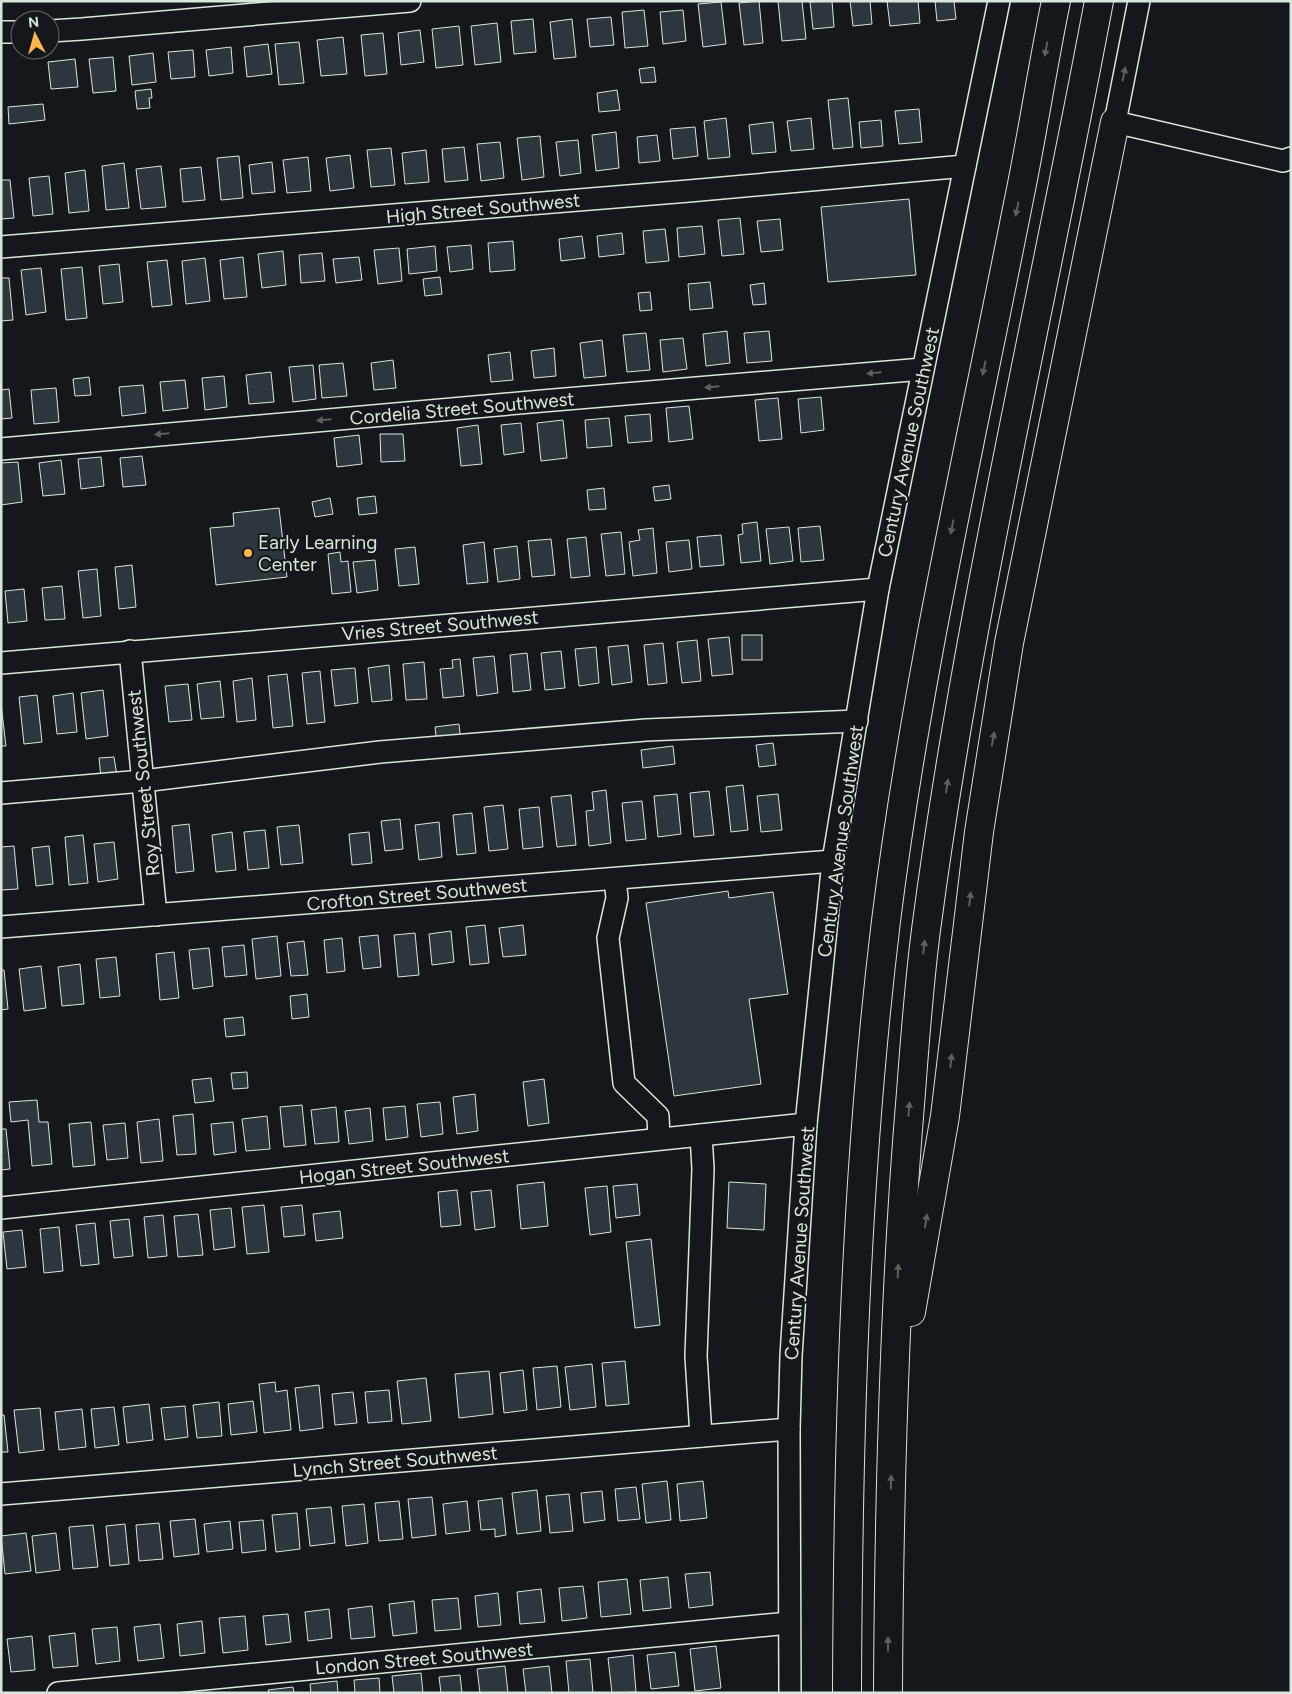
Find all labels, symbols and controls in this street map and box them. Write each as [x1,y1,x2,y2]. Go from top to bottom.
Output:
north arrow [10,10,60,60]
text: N [27,14,40,32]
one-way arrow [1042,41,1050,57]
one-way arrow [1121,66,1129,82]
street label: High Street Southwest [385,189,581,228]
one-way arrow [1013,201,1021,217]
street label: Century Avenue Southwest [873,325,944,559]
one-way arrow [980,360,988,376]
one-way arrow [866,370,882,378]
one-way arrow [704,383,720,391]
street label: Cordelia Street Southwest [349,387,575,430]
one-way arrow [316,416,332,424]
one-way arrow [154,431,170,439]
one-way arrow [947,520,955,536]
place label: Early Learning Center [258,531,377,576]
marker: Early Learning Center [242,547,254,559]
street label: Vries Street Southwest [341,605,540,646]
street label: Roy Street Southwest [122,689,165,877]
street label: Century Avenue Southwest [813,723,868,959]
one-way arrow [990,730,998,746]
one-way arrow [943,778,951,794]
street label: Crofton Street Southwest [306,873,528,916]
one-way arrow [966,891,974,907]
one-way arrow [920,939,928,955]
one-way arrow [947,1053,955,1069]
one-way arrow [905,1101,913,1117]
street label: Century Avenue Southwest [780,1125,819,1361]
street label: Hogan Street Southwest [298,1144,510,1189]
one-way arrow [922,1213,930,1229]
one-way arrow [894,1263,902,1279]
street label: Lynch Street Southwest [291,1441,499,1482]
one-way arrow [887,1473,895,1489]
one-way arrow [884,1636,892,1652]
street label: London Street Southwest [314,1638,534,1679]

